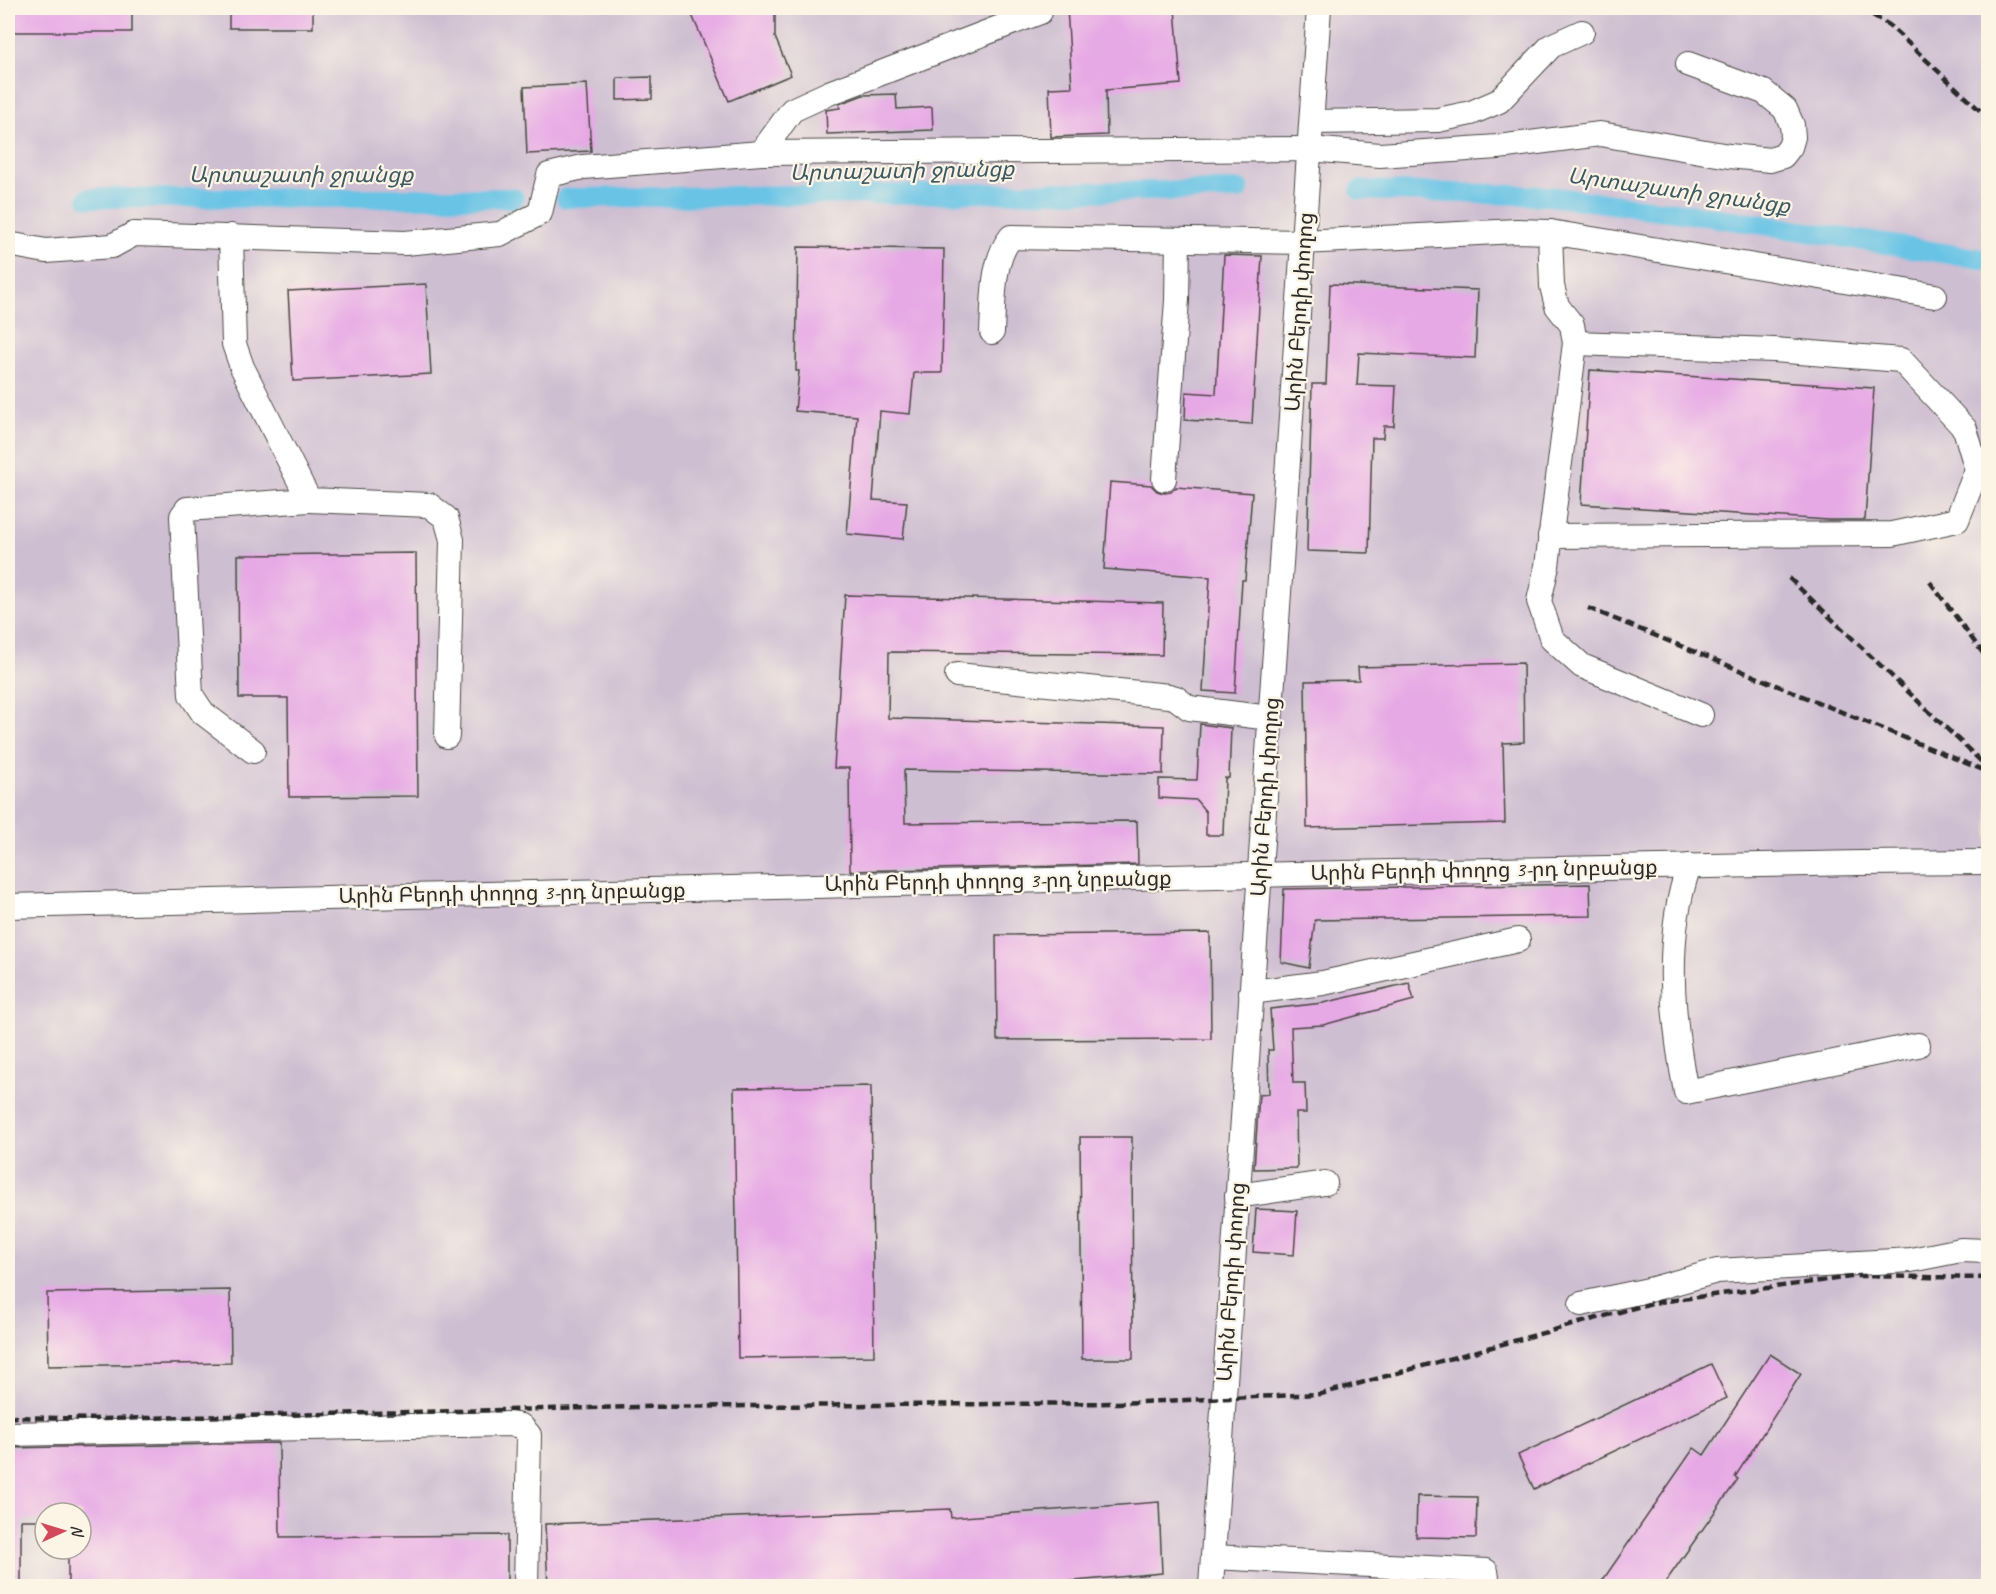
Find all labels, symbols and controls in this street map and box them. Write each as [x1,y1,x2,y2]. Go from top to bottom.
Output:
water label: Արտաշատի ջրանցք [789,155,1015,187]
water label: Արտաշատի ջրանցք [189,161,414,189]
water label: Արտաշատի ջրանցք [1566,161,1793,221]
street label: Արին Բերդի փողոց [1279,211,1319,413]
street label: Արին Բերդի փողոց [1245,696,1285,898]
street label: Արին Բերդի փողոց 3-րդ նրբանցք [1310,854,1658,886]
street label: Արին Բերդի փողոց 3-րդ նրբանցք [824,865,1172,897]
street label: Արին Բերդի փողոց 3-րդ նրբանցք [338,877,686,909]
street label: Արին Բերդի փողոց [1211,1181,1251,1383]
north arrow [33,1501,93,1561]
text: N [67,1524,88,1539]

